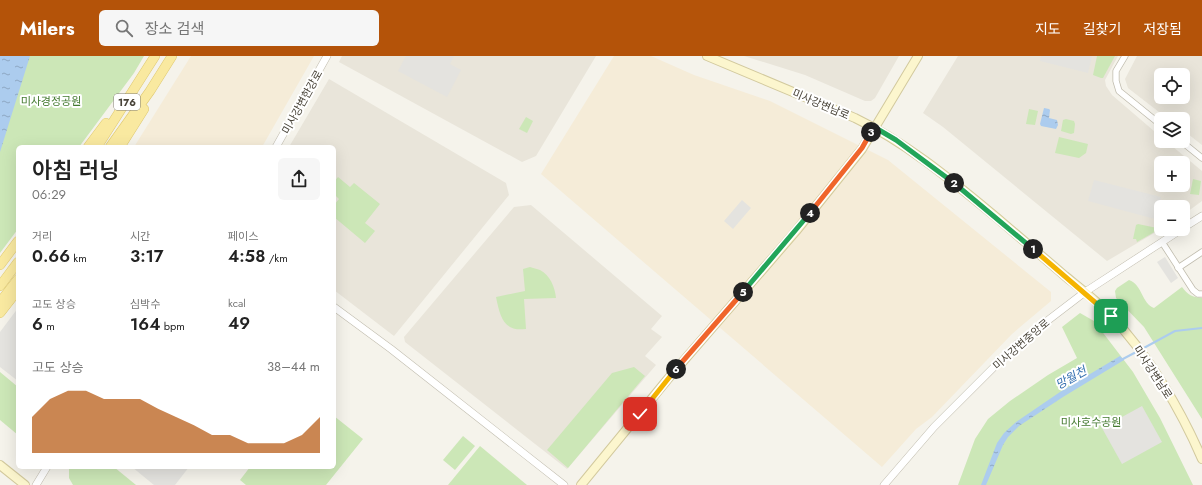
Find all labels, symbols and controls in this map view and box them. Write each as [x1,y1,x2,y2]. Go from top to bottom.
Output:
search box [99,10,379,46]
text: Milers [20,15,75,42]
icon: search [113,17,135,39]
text: 장소 검색 [145,18,204,40]
text: 지도 [1035,19,1061,39]
text: 길찾기 [1083,19,1121,39]
text: 저장됨 [1143,19,1182,39]
street label: 미사강변한강로 [278,67,326,137]
map controls [1154,68,1190,236]
button: locate [1154,68,1190,104]
street label: 미사강변남로 [790,85,852,123]
park label: 미사경정공원 [21,93,81,109]
road number: 176 [114,94,140,110]
button: layers [1154,112,1190,148]
pin: 3 [861,122,881,142]
text: 3 [868,124,874,140]
text: 아침 러닝 [32,154,120,186]
button: + [1154,156,1190,192]
button: share [278,158,320,200]
pin: 2 [944,173,964,193]
text: 2 [950,175,958,191]
text: 06:29 [32,185,66,204]
button: − [1154,200,1190,236]
pin: 4 [800,203,820,223]
text: 4 [806,205,814,221]
text: 거리 [32,228,52,244]
text: 시간 [130,228,150,244]
text: 페이스 [228,228,258,244]
pin: 1 [1023,239,1043,259]
text: 1 [1030,241,1036,257]
text: 0.66 [32,244,70,268]
text: 3:17 [130,244,164,268]
text: 4:58 [228,244,265,268]
text: km [70,250,87,266]
text: /km [265,250,288,266]
pin: 5 [733,282,753,302]
text: 5 [739,284,747,300]
text: kcal [228,295,246,311]
text: 고도 상승 [32,296,76,312]
text: 심박수 [130,296,160,312]
pin [1094,299,1128,333]
icon: arrive [1100,305,1122,327]
text: 49 [228,311,250,335]
text: 6 [32,312,43,336]
text: 164 [130,312,160,336]
street label: 미사강변중앙로 [989,315,1053,373]
text: m [43,318,55,334]
text: bpm [160,318,185,334]
street label: 미사강변남로 [1130,342,1176,402]
text: 38–44 m [267,357,320,376]
text: 고도 상승 [32,358,84,377]
pin: 6 [666,359,686,379]
text: 6 [672,361,680,377]
water label: 망월천 [1052,361,1092,394]
pin [623,397,657,431]
icon: check [629,403,651,425]
park label: 미사호수공원 [1061,414,1121,430]

